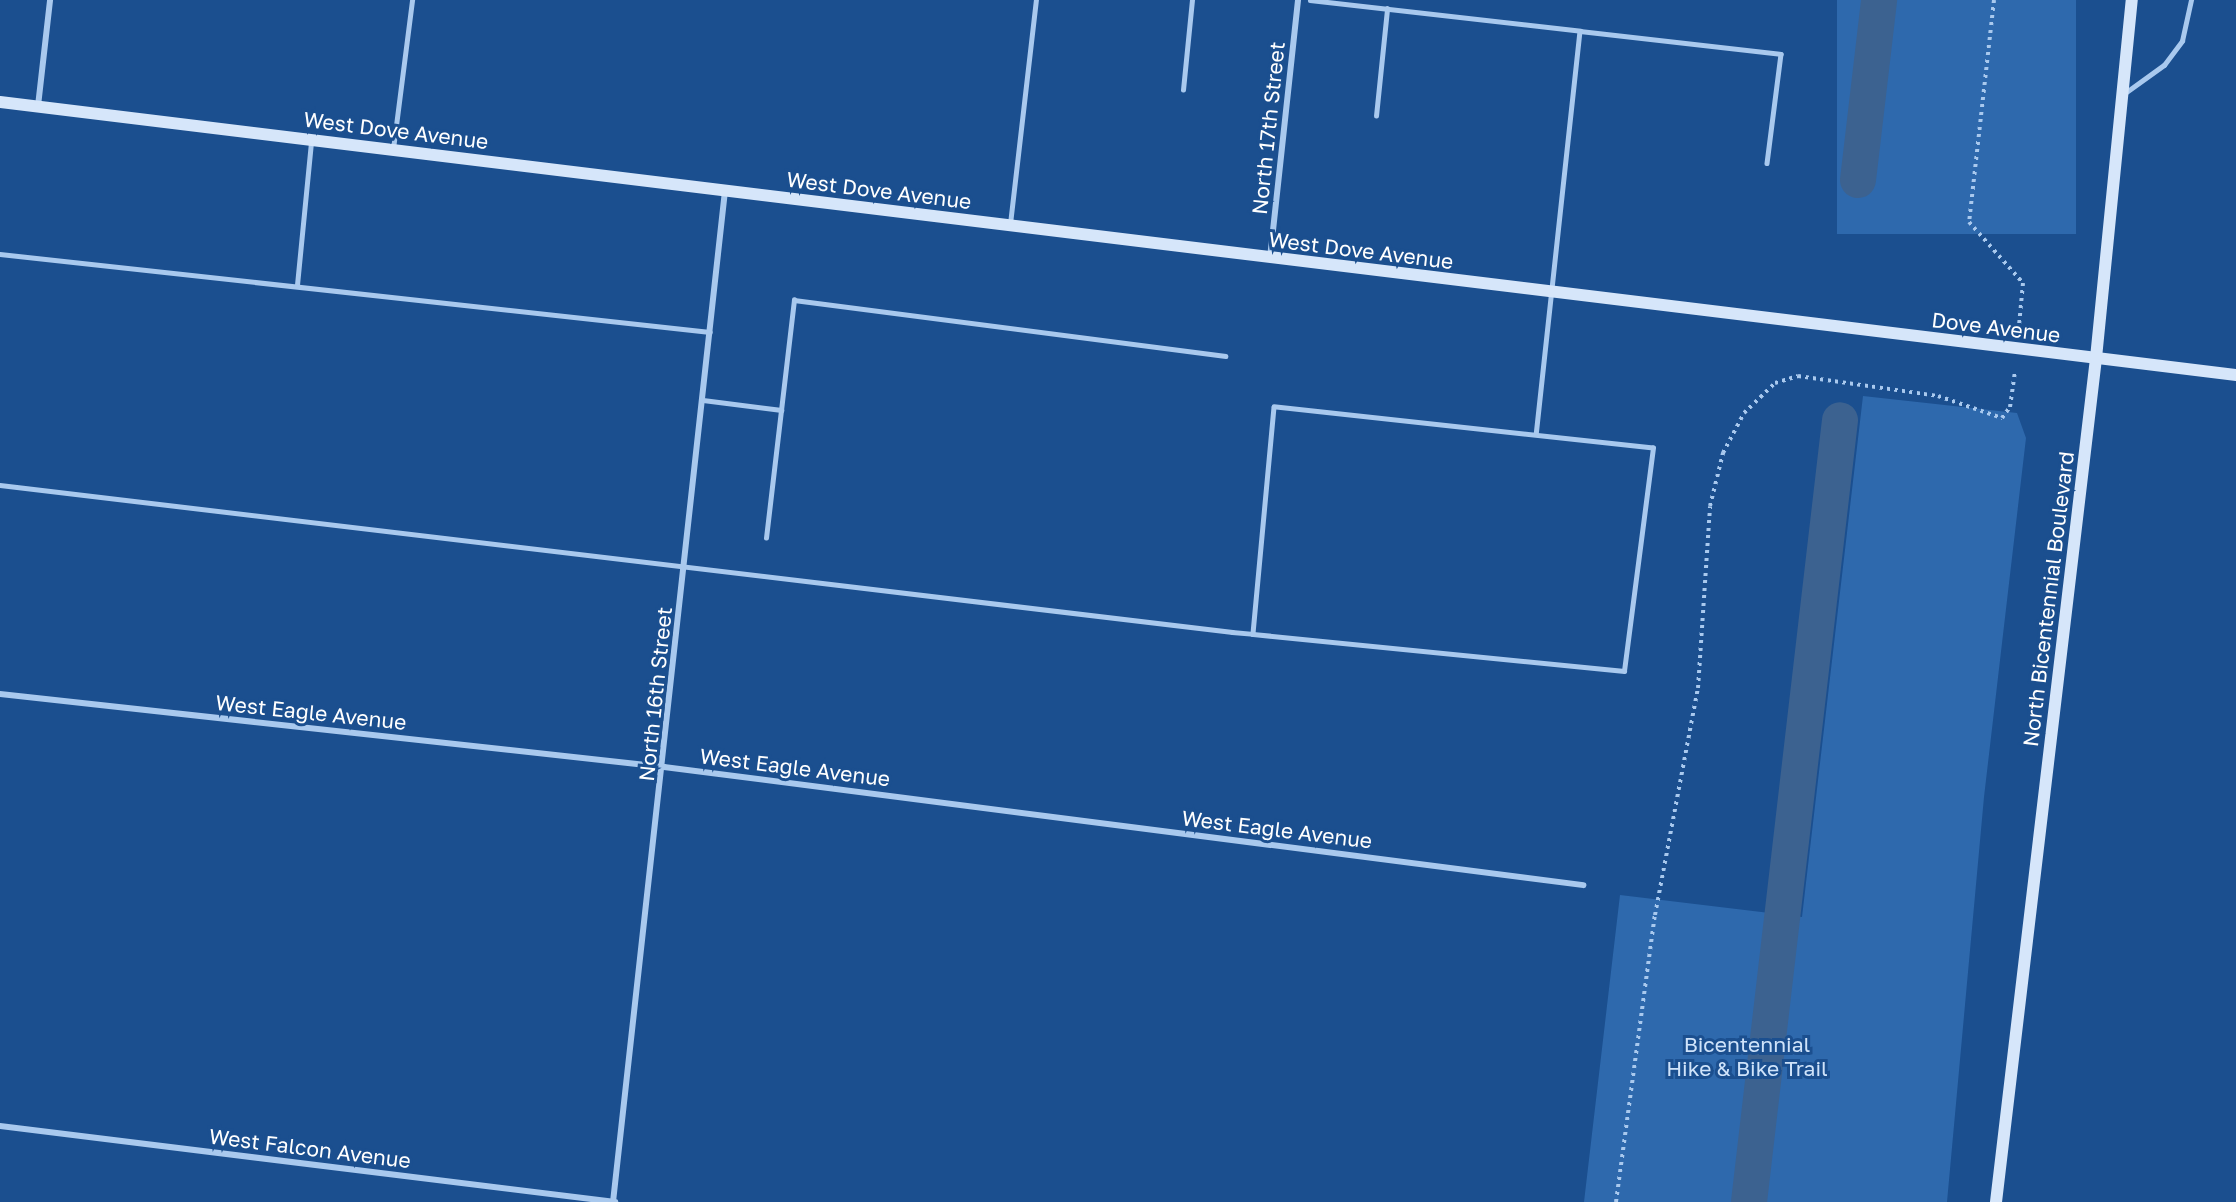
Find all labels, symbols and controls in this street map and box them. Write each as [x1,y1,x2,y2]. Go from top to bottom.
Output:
street label: North 17th Street [1246,40,1290,216]
street label: West Dove Avenue [302,106,490,154]
street label: West Dove Avenue [785,166,973,214]
street label: West Dove Avenue [1267,226,1455,274]
street label: Dove Avenue [1930,307,2062,347]
street label: North Bicentennial Boulevard [2017,450,2079,748]
street label: North 16th Street [633,605,677,783]
street label: West Eagle Avenue [214,689,408,735]
street label: West Eagle Avenue [698,743,892,791]
street label: West Eagle Avenue [1180,805,1374,853]
park label: Bicentennial Hike & Bike Trail [1666,1031,1828,1081]
street label: West Falcon Avenue [208,1123,412,1173]

